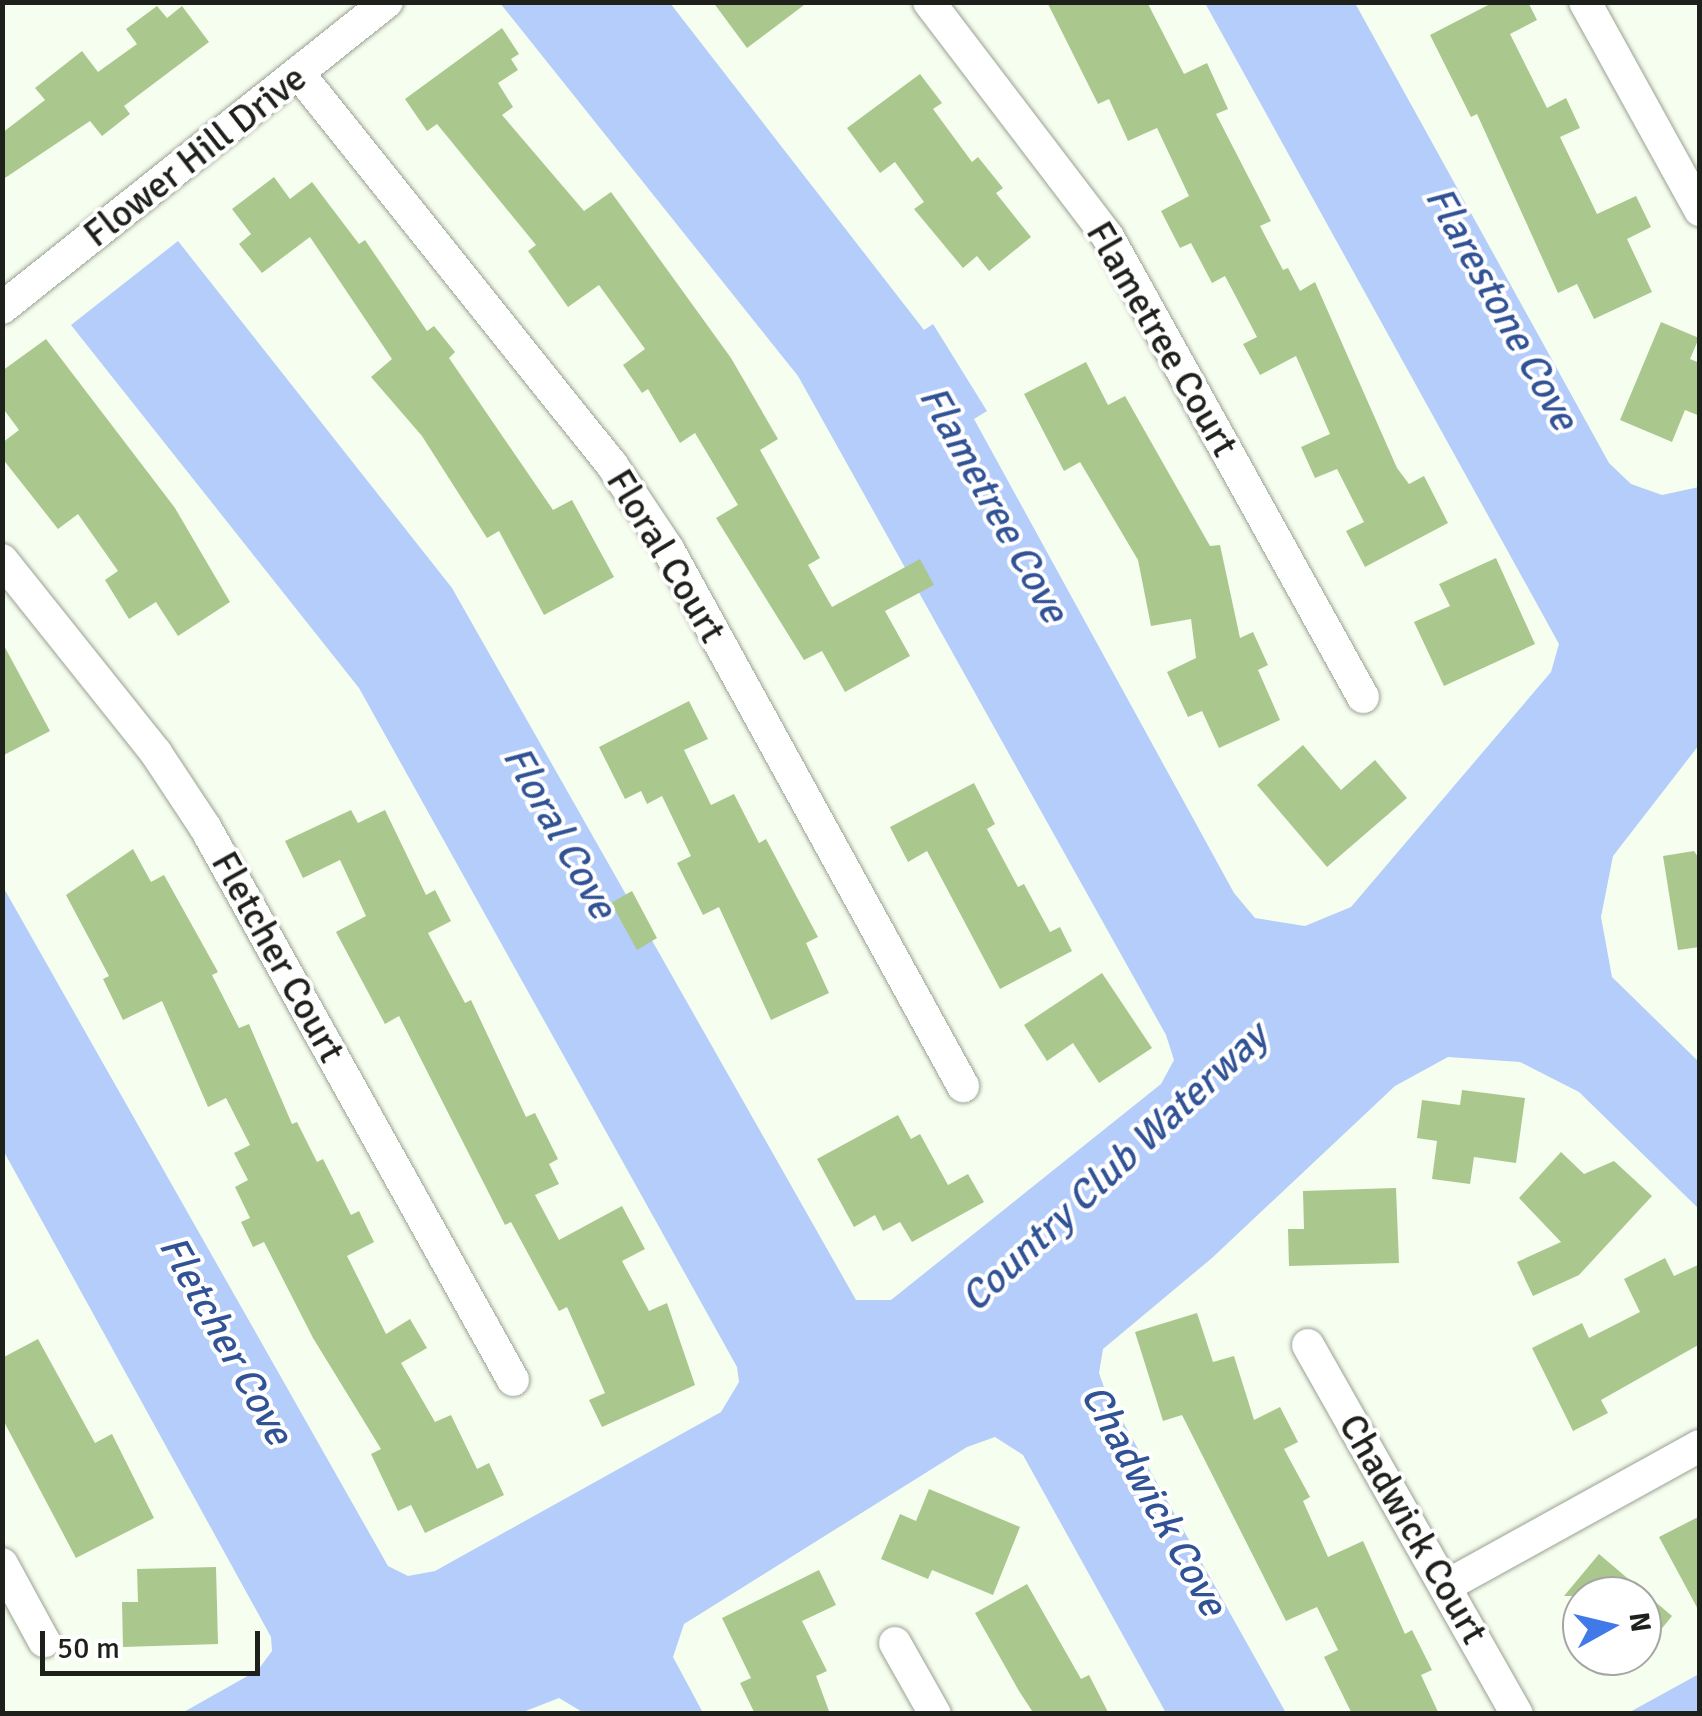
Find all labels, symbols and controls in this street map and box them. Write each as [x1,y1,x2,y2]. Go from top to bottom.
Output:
street label: Flower Hill Drive [75,55,315,257]
water label: Flarestone Cove [1415,178,1589,438]
street label: Flametree Court [1076,213,1248,465]
water label: Flametree Cove [909,377,1079,631]
street label: Floral Court [596,461,736,651]
water label: Floral Cove [493,737,627,927]
street label: Fletcher Court [201,844,355,1070]
water label: Country Club Waterway [951,1013,1277,1321]
water label: Fletcher Cove [149,1227,303,1453]
water label: Chadwick Cove [1071,1376,1237,1624]
street label: Chadwick Court [1329,1406,1497,1652]
north arrow [1562,1576,1662,1676]
text: N [1622,1610,1658,1634]
scale bar [45,1611,265,1673]
text: 50 m [57,1630,120,1667]

